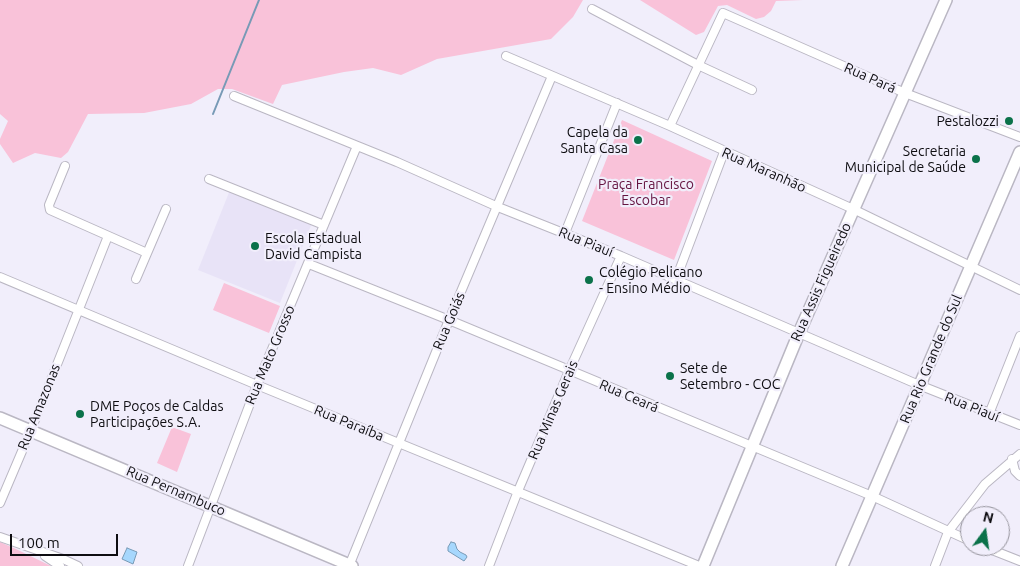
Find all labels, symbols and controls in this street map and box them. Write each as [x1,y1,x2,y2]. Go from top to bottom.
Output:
street label: Rua Pará [841,59,899,97]
place label: Pestalozzi [936,113,999,129]
marker: Pestalozzi [1003,115,1015,127]
place label: Capela da Santa Casa [561,124,628,156]
marker: Capela da Santa Casa [632,134,644,146]
place label: Secretaria Municipal de Saúde [845,143,966,176]
street label: Rua Maranhão [719,144,809,196]
marker: Secretaria Municipal de Saúde [970,153,982,165]
park label: Praça Francisco Escobar [598,176,694,208]
street label: Rua Assis Figueiredo [787,220,855,344]
street label: Rua Piauí [556,223,616,261]
place label: Escola Estadual David Campista [265,230,362,262]
marker: Escola Estadual David Campista [249,240,261,252]
place label: Colégio Pelicano - Ensino Médio [599,264,703,296]
marker: Colégio Pelicano - Ensino Médio [583,274,595,286]
street label: Rua Goiás [429,290,469,352]
street label: Rua Rio Grande do Sul [896,292,966,426]
street label: Rua Mato Grosso [241,303,299,407]
street label: Rua Minas Gerais [525,358,581,462]
place label: Sete de Setembro - COC [680,360,780,392]
street label: Rua Amazonas [14,362,64,452]
marker: Sete de Setembro - COC [664,370,676,382]
street label: Rua Ceará [597,376,661,416]
street label: Rua Piauí [942,388,1002,426]
place label: DME Poços de Caldas Participações S.A. [90,398,224,431]
street label: Rua Paraíba [312,401,386,445]
marker: DME Poços de Caldas Participações S.A. [74,408,86,420]
street label: Rua Pernambuco [124,462,228,520]
north arrow [960,506,1010,556]
text: N [981,508,995,526]
scale bar [12,524,120,556]
text: 100 m [18,534,60,551]

